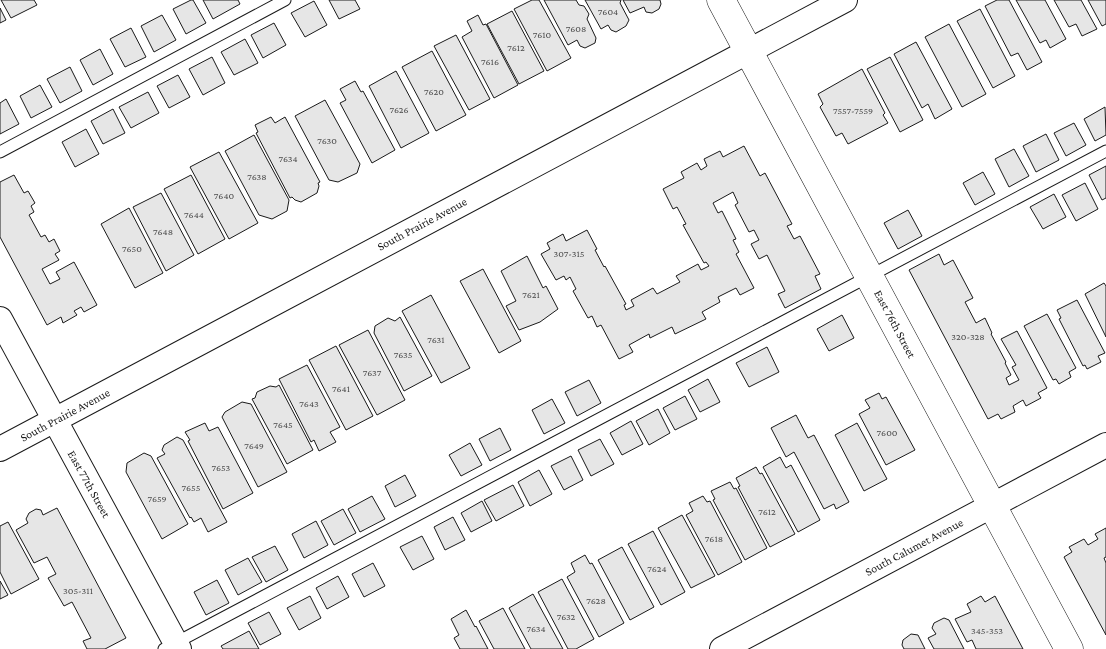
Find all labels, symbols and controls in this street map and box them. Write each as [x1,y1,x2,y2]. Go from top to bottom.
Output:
house number: 7604 [598,6,618,17]
house number: 7608 [566,23,586,34]
house number: 7610 [533,29,552,40]
house number: 7612 [507,42,525,53]
house number: 7616 [481,56,499,67]
house number: 7620 [424,86,444,97]
house number: 7626 [389,104,409,115]
house number: 7557-7559 [833,105,873,116]
house number: 7630 [317,135,337,146]
house number: 7634 [278,153,298,164]
house number: 7638 [247,171,267,182]
house number: 7640 [214,190,235,201]
street label: South Prairie Avenue [375,194,469,254]
house number: 7644 [184,209,204,220]
house number: 7648 [153,226,173,237]
house number: 7650 [122,243,142,254]
house number: 307-315 [554,248,585,259]
street label: East 76th Street [871,287,919,361]
house number: 7621 [522,289,540,300]
house number: 320-328 [951,331,985,342]
house number: 7631 [427,334,445,345]
house number: 7635 [394,349,413,360]
house number: 7637 [363,367,382,378]
house number: 7641 [332,383,350,394]
street label: South Prairie Avenue [18,385,112,445]
house number: 7643 [299,398,319,409]
house number: 7645 [273,419,293,430]
house number: 7600 [877,427,898,438]
house number: 7649 [244,440,264,451]
street label: East 77th Street [65,448,114,521]
house number: 7653 [212,462,231,473]
house number: 7655 [182,482,201,493]
house number: 7659 [147,493,167,504]
house number: 7612 [758,506,776,517]
street label: South Calumet Avenue [863,515,965,579]
house number: 7618 [705,533,723,544]
house number: 7624 [647,563,667,574]
house number: 305-311 [63,585,93,596]
house number: 7628 [586,595,606,606]
house number: 7632 [557,611,576,622]
house number: 7634 [526,623,546,634]
house number: 345-353 [971,625,1003,636]

